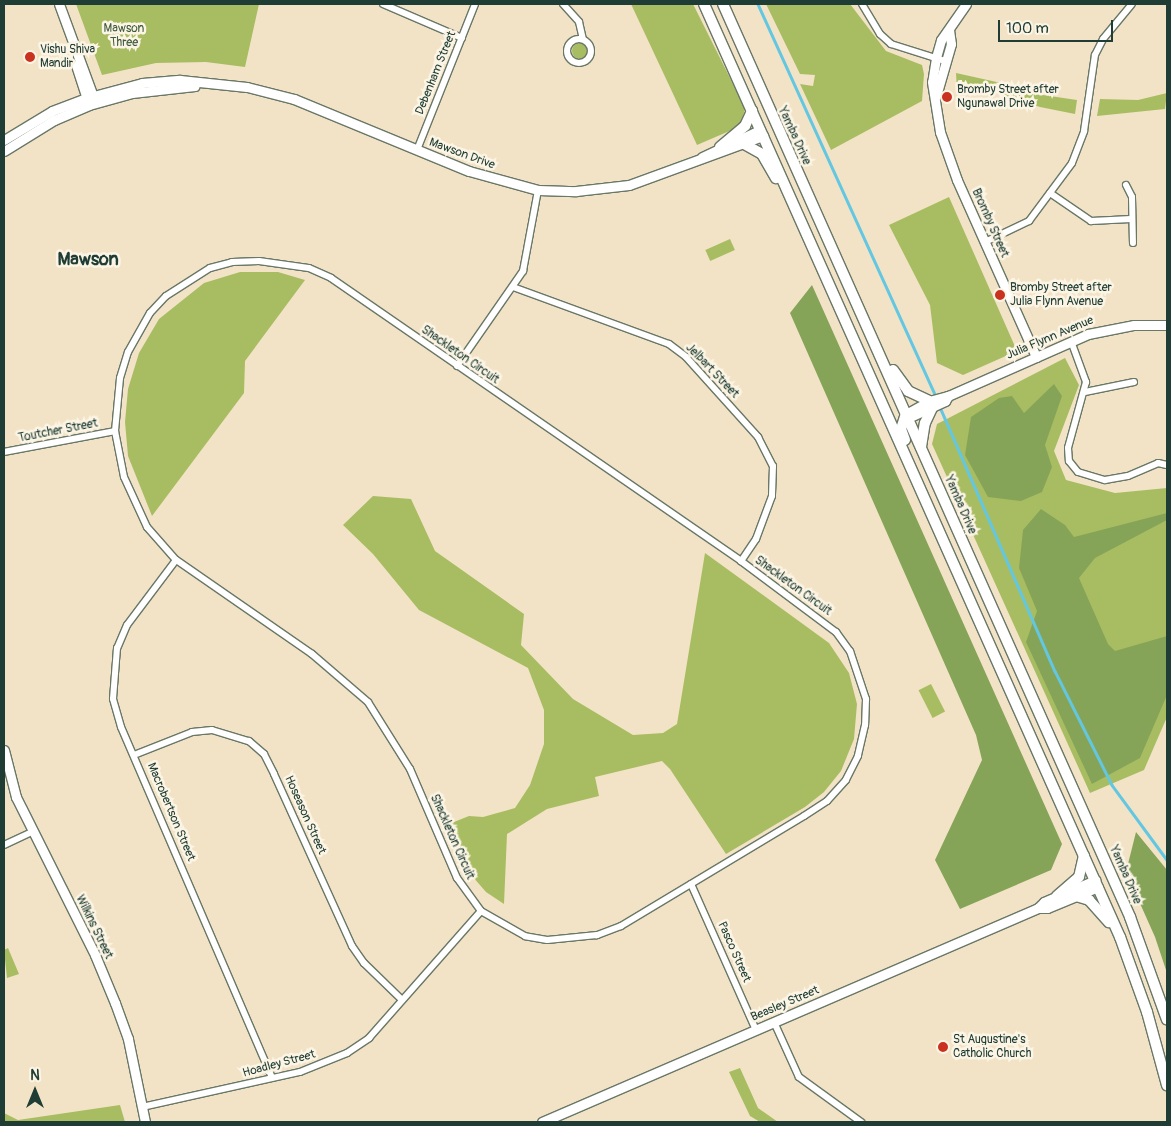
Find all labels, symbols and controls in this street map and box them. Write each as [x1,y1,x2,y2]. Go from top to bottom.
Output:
scale bar [1001,10,1116,42]
text: 100 m [1006,19,1049,38]
park label: Mawson Three [104,22,144,50]
street label: Debenham Street [413,29,459,117]
place label: Vishu Shiva Mandir [40,43,95,71]
marker: Vishu Shiva Mandir [24,51,36,63]
place label: Bromby Street after Ngunawal Drive [957,83,1059,111]
marker: Bromby Street after Ngunawal Drive [941,91,953,103]
street label: Yamba Drive [774,105,814,167]
street label: Mawson Drive [427,135,497,173]
street label: Bromby Street [968,186,1012,260]
district label: Mawson [57,249,119,271]
place label: Bromby Street after Julia Flynn Avenue [1010,281,1112,309]
marker: Bromby Street after Julia Flynn Avenue [994,289,1006,301]
street label: Julia Flynn Avenue [1004,313,1096,363]
street label: Shackleton Circuit [418,323,502,387]
street label: Jelbart Street [682,341,742,401]
street label: Toutcher Street [17,416,99,446]
street label: Yamba Drive [941,474,979,536]
street label: Shackleton Circuit [752,553,834,619]
street label: Macrobertson Street [144,761,198,863]
street label: Hoseason Street [281,773,329,857]
street label: Shackleton Circuit [427,792,477,882]
street label: Yamba Drive [1106,844,1144,906]
street label: Wilkins Street [72,893,116,961]
street label: Pasco Street [714,919,754,985]
street label: Beasley Street [749,983,821,1025]
place label: St Augustine's Catholic Church [953,1033,1031,1061]
marker: St Augustine's Catholic Church [937,1041,949,1053]
street label: Hoadley Street [241,1047,317,1081]
north arrow [10,1066,60,1116]
text: N [30,1067,40,1084]

